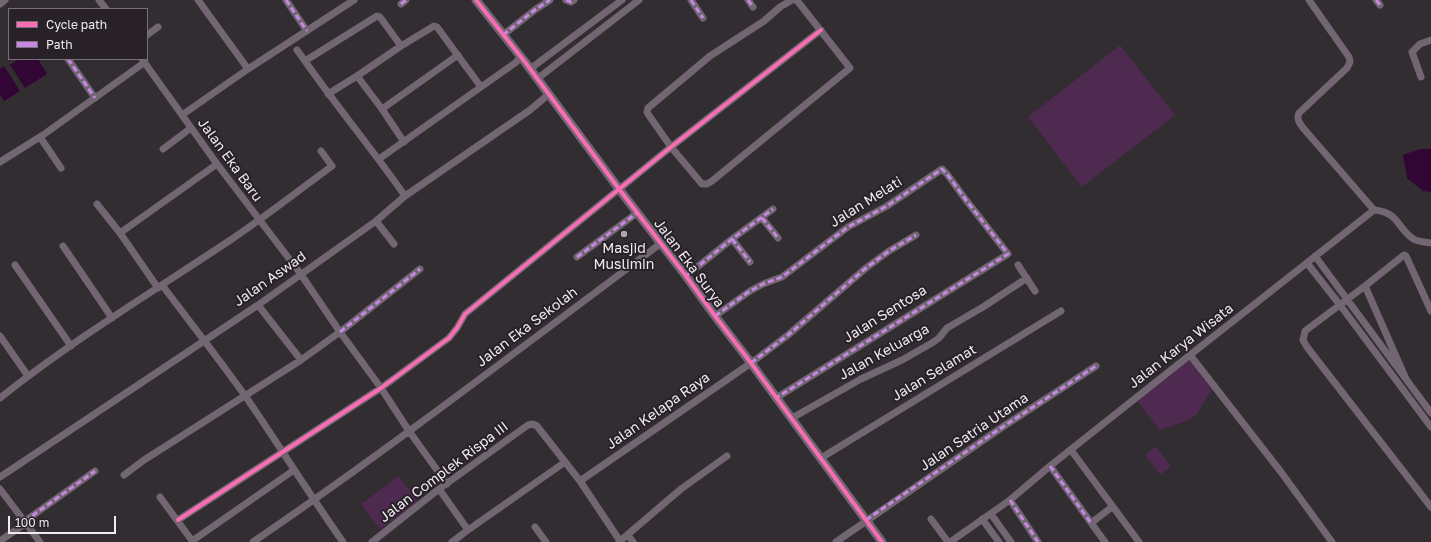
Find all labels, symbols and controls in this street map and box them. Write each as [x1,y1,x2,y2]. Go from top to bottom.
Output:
legend [8,8,148,60]
text: Cycle path [46,17,107,32]
text: Path [46,37,73,52]
street label: Jalan Eka Baru [194,115,266,205]
street label: Jalan Melati [827,173,905,231]
street label: Jalan Eka Surya [650,215,728,311]
marker: Masjid Muslimin [619,229,629,239]
place label: Masjid Muslimin [594,241,654,274]
street label: Jalan Aswad [231,248,309,310]
street label: Jalan Sentosa [840,282,930,346]
street label: Jalan Eka Sekolah [473,284,581,370]
street label: Jalan Karya Wisata [1125,300,1237,392]
street label: Jalan Keluarga [836,320,932,384]
street label: Jalan Selamat [889,341,979,405]
street label: Jalan Kelapa Raya [603,369,713,453]
street label: Jalan Satria Utama [917,389,1031,475]
street label: Jalan Complek Rispa III [376,418,512,526]
scale bar [10,508,118,534]
text: 100 m [15,515,49,530]

